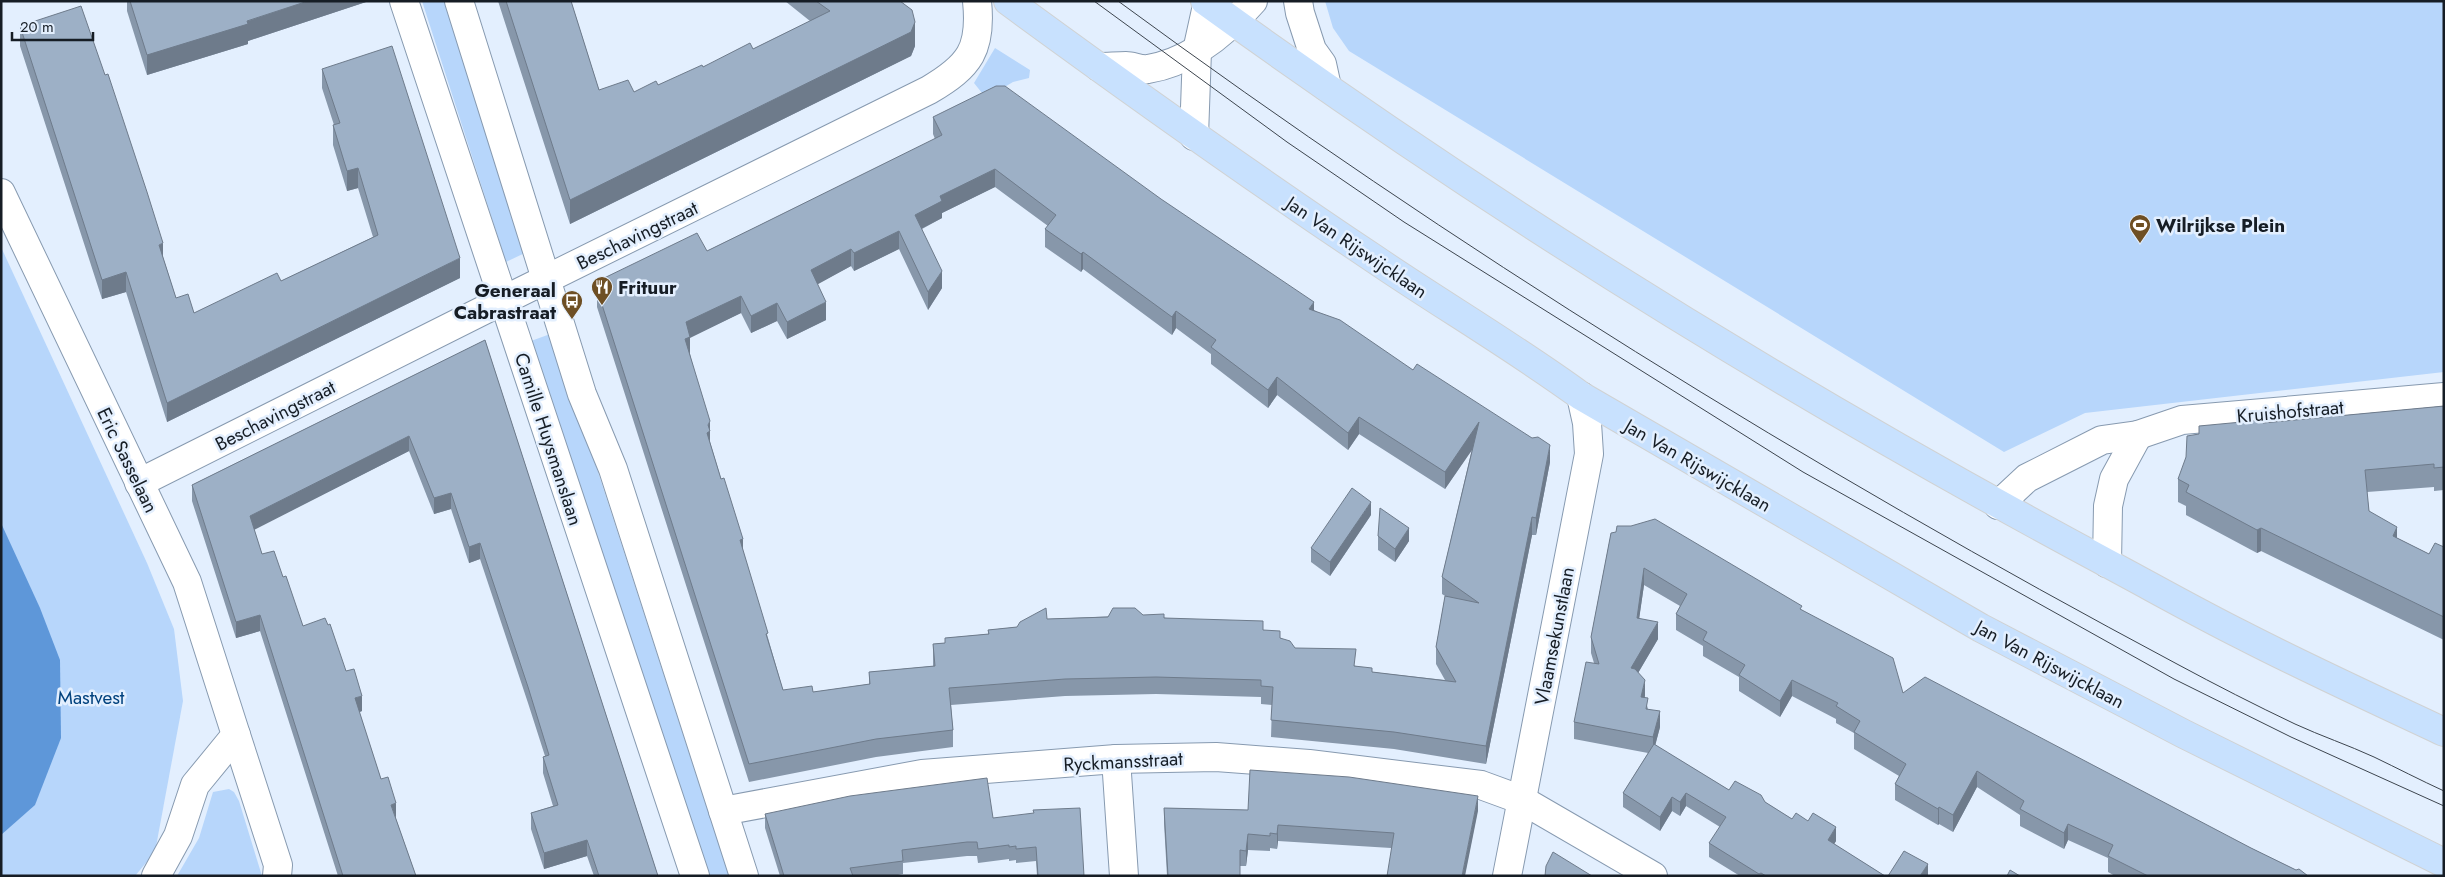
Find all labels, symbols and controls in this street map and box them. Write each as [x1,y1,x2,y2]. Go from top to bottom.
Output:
scale bar [12,10,94,42]
text: 20 m [20,16,54,38]
street label: Jan Van Rijswijcklaan [1278,188,1433,305]
street label: Beschavingstraat [572,194,703,276]
place label: Wilrijkse Plein [2156,212,2285,239]
sports icon: Wilrijkse Plein [2128,213,2152,244]
place label: Frituur [618,274,677,301]
restaurant icon: Frituur [590,275,614,306]
place label: Generaal Cabrastraat [454,277,556,326]
bus stop icon: Generaal Cabrastraat [560,289,584,320]
street label: Camille Huysmanslaan [508,349,589,529]
street label: Beschavingstraat [210,373,340,457]
street label: Kruishofstraat [2235,393,2345,430]
street label: Eric Sasselaan [90,403,165,517]
street label: Jan Van Rijswijcklaan [1617,411,1776,518]
street label: Vlaamsekunstlaan [1528,565,1581,708]
street label: Jan Van Rijswijcklaan [1968,612,2129,715]
park label: Mastvest [58,684,125,711]
street label: Ryckmansstraat [1063,745,1184,778]

